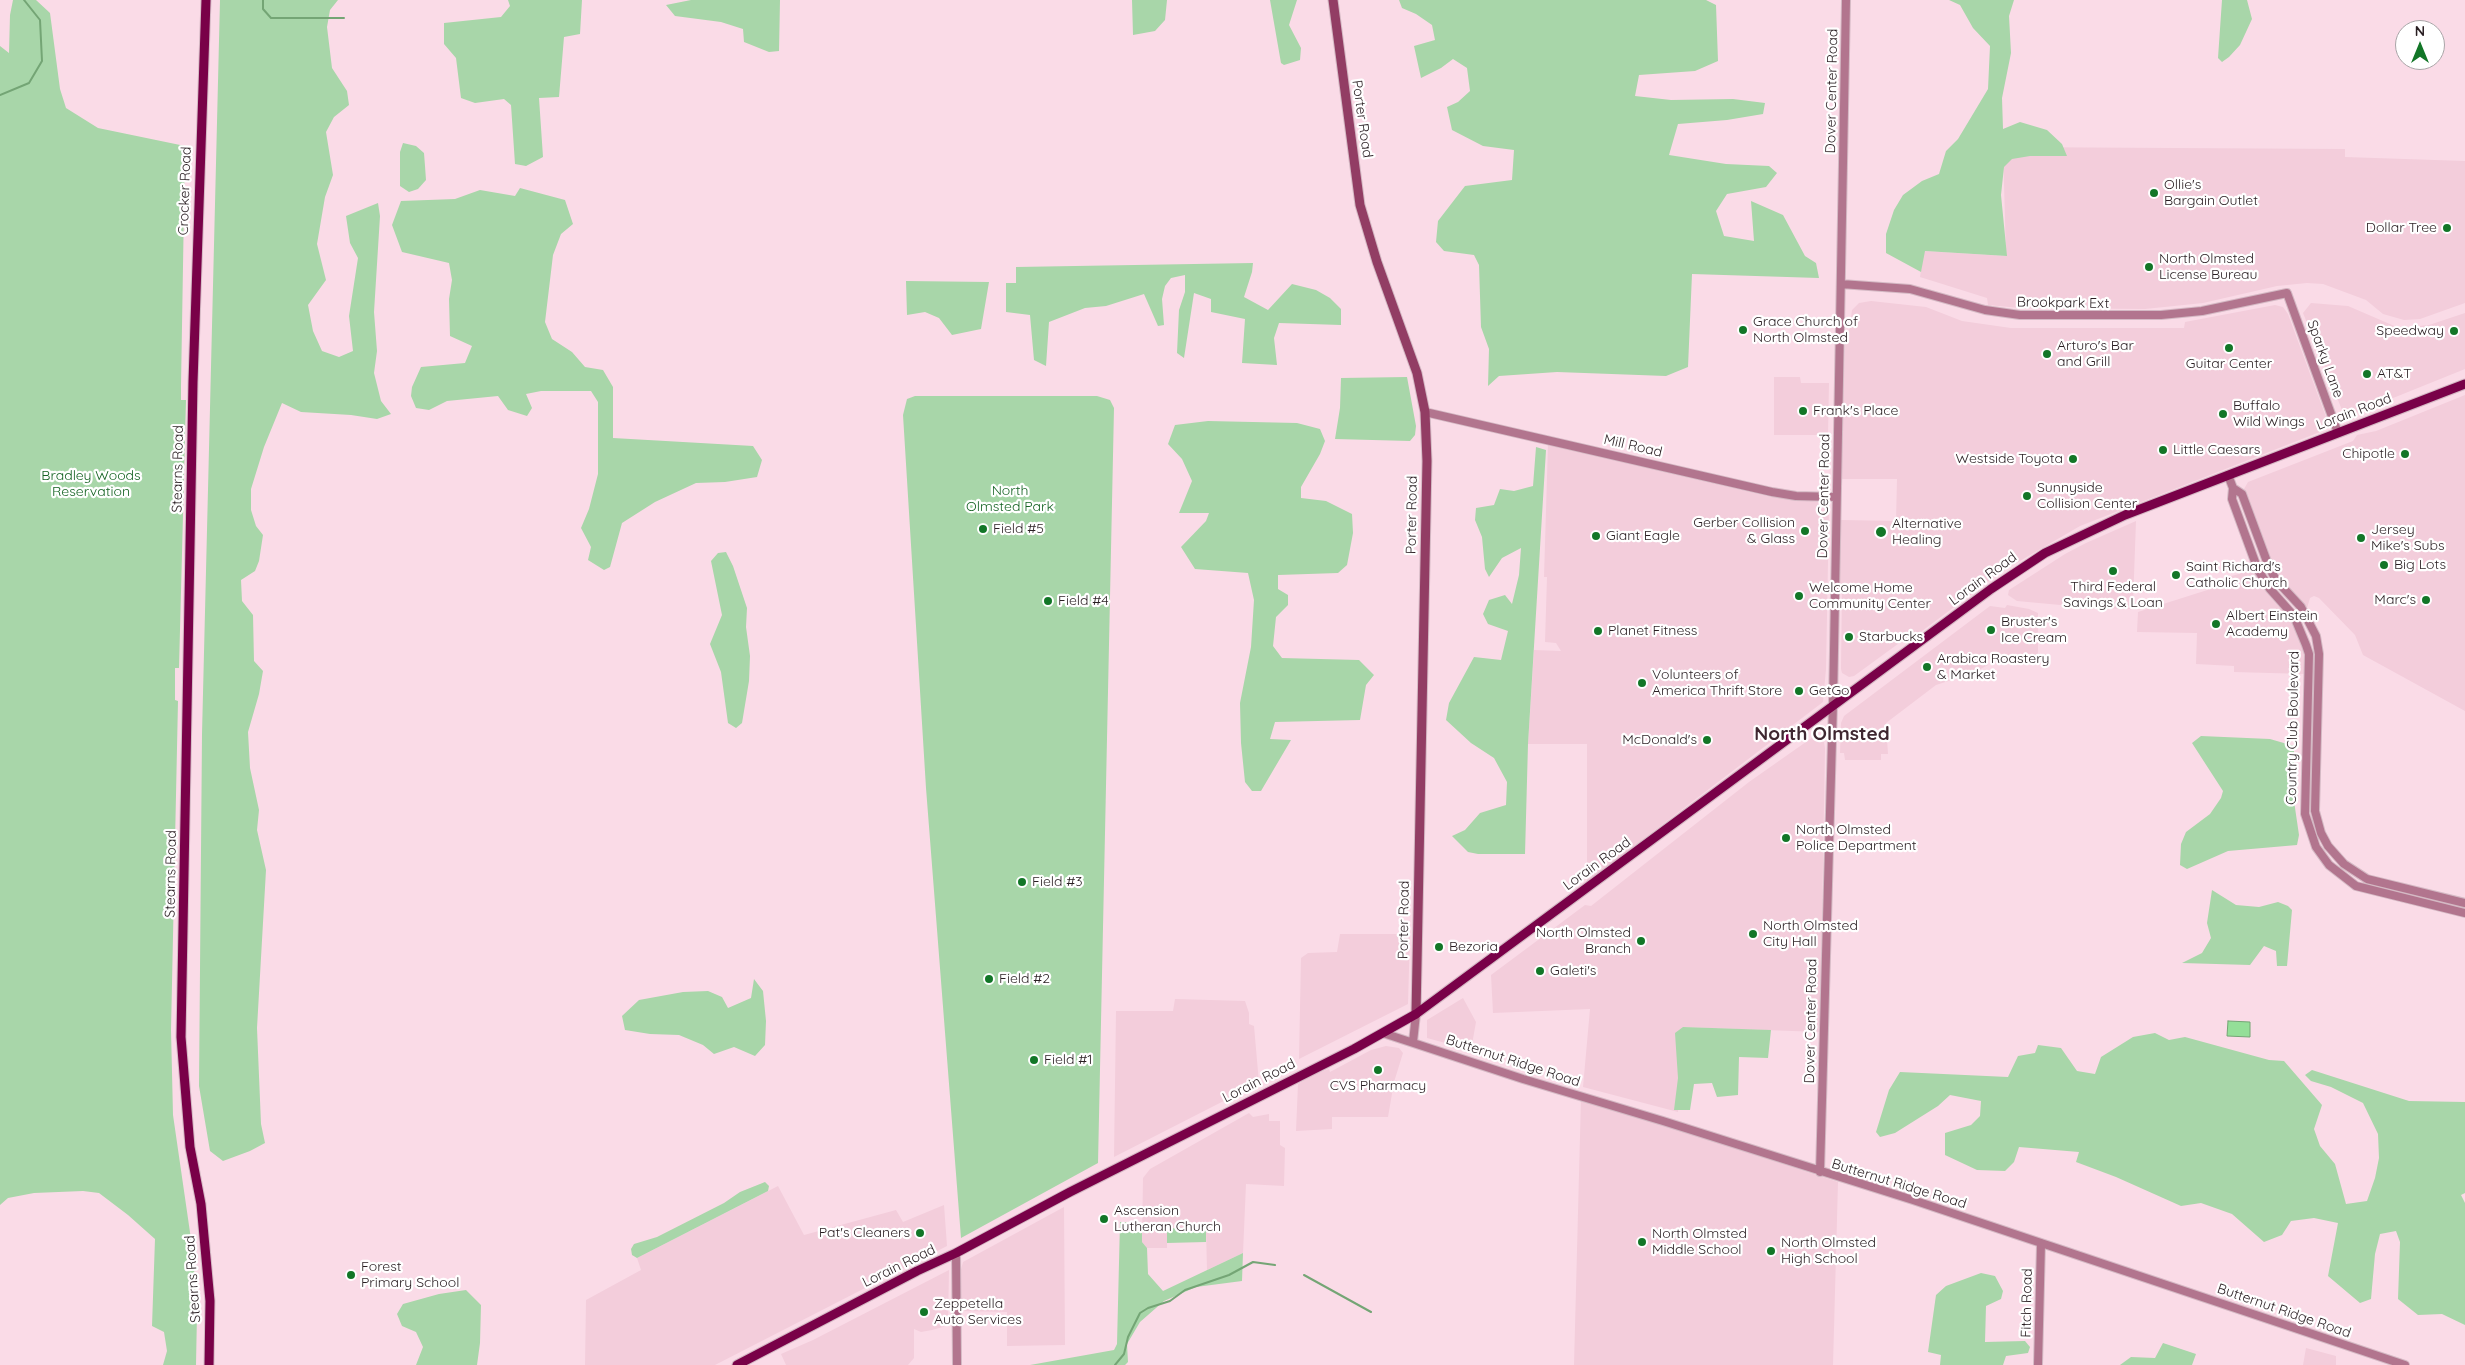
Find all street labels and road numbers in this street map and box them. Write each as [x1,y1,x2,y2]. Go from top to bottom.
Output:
street label: Dover Center Road [1823,29,1841,153]
street label: Porter Road [1348,79,1376,159]
street label: Crocker Road [175,146,195,236]
street label: Brookpark Ext [2017,294,2109,312]
street label: Sparky Lane [2303,318,2347,400]
street label: Lorain Road [2314,390,2394,434]
street label: Stearns Road [169,425,187,513]
street label: Mill Road [1602,431,1664,461]
street label: Dover Center Road [1815,434,1833,558]
street label: Porter Road [1403,476,1421,554]
street label: Lorain Road [1946,549,2020,609]
street label: Country Club Boulevard [2283,651,2303,805]
street label: Stearns Road [162,830,180,918]
street label: Lorain Road [1560,834,1634,894]
street label: Porter Road [1395,881,1413,959]
street label: Dover Center Road [1802,959,1820,1083]
street label: Butternut Ridge Road [1444,1031,1582,1091]
street label: Lorain Road [1220,1056,1298,1106]
street label: Butternut Ridge Road [1830,1155,1968,1213]
street label: Stearns Road [182,1235,204,1323]
street label: Lorain Road [860,1241,938,1291]
street label: Fitch Road [2018,1268,2036,1338]
street label: Butternut Ridge Road [2215,1280,2353,1342]

